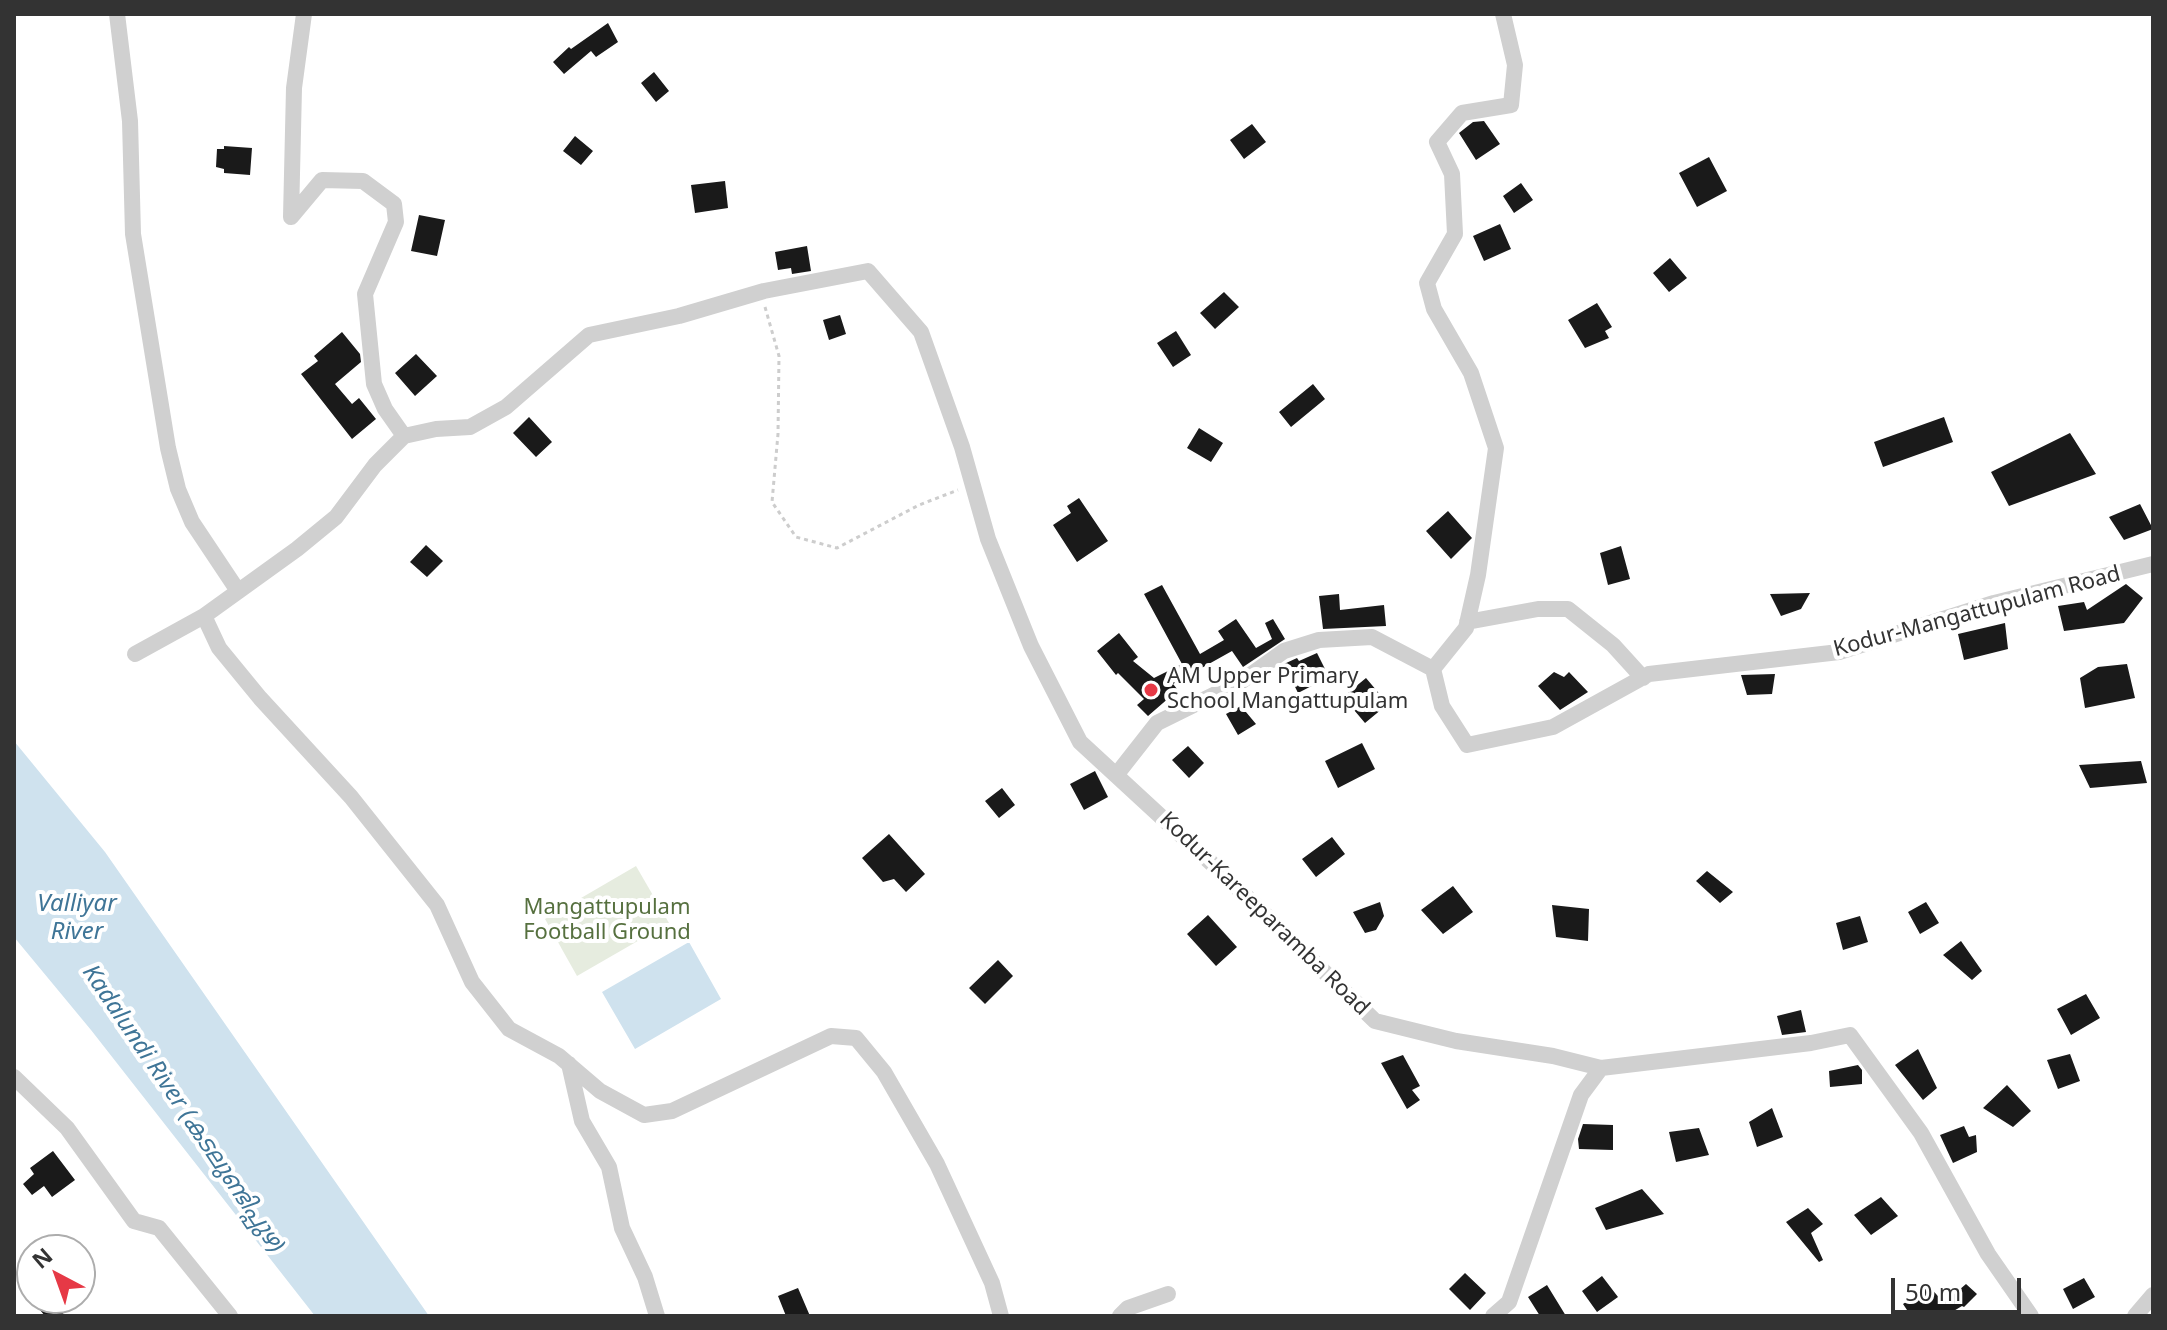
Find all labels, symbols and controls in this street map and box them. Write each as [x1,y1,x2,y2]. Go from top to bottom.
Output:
street label: Kodur-Mangattupulam Road [1831,561,2123,663]
place label: AM Upper Primary School Mangattupulam [1167,664,1408,716]
marker: AM Upper Primary School Mangattupulam [1142,681,1160,699]
street label: Kodur-Kareeparamba Road [1154,807,1374,1021]
water label: Valliyar River [37,890,117,946]
park label: Mangattupulam Football Ground [523,895,691,946]
water label: Kadalundi River (കടലുണ്ടിപ്പുഴ) [76,960,290,1258]
north arrow [16,1234,96,1314]
text: N [25,1240,58,1275]
scale bar [1895,1262,2025,1312]
text: 50 m [1905,1275,1961,1308]

